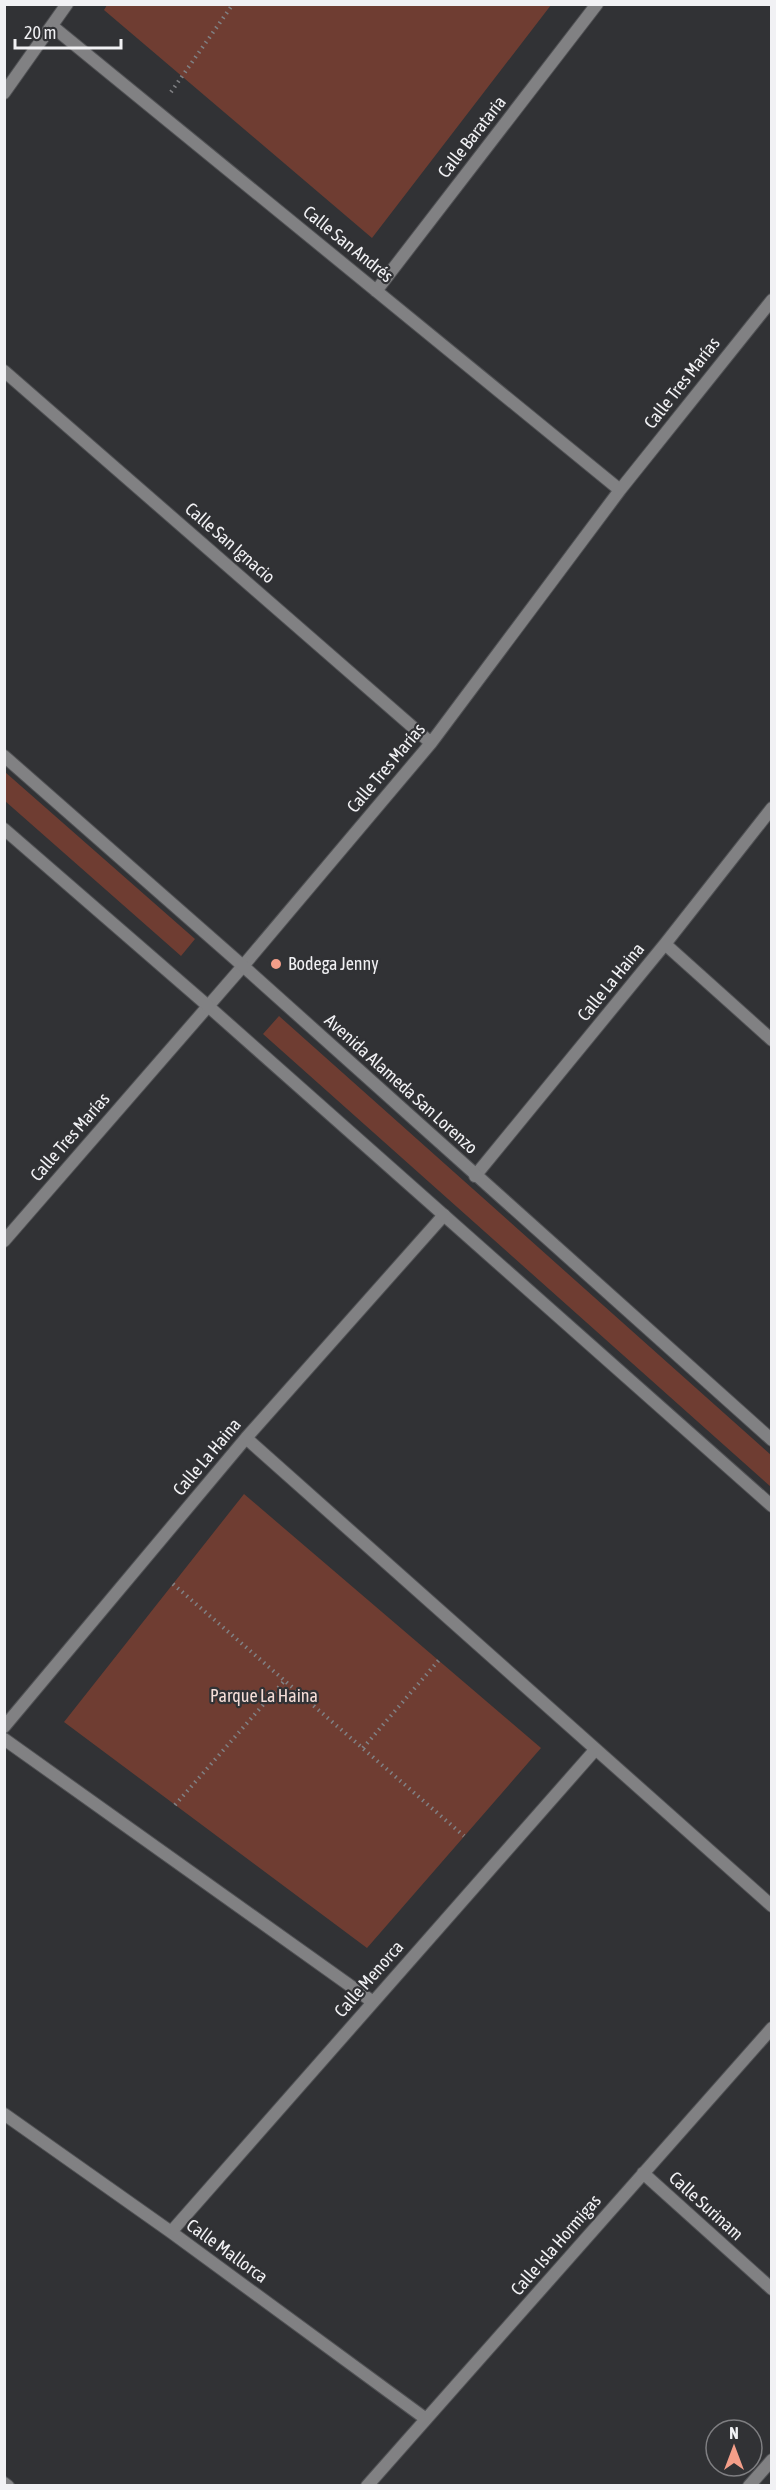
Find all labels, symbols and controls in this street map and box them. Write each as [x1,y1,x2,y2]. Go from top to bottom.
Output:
scale bar [15,12,122,50]
text: 20 m [24,22,56,43]
street label: Calle Barataria [433,92,510,182]
street label: Calle San Andrés [299,201,397,286]
street label: Calle Tres Marías [639,333,724,433]
street label: Calle San Ignacio [181,498,280,587]
street label: Calle Tres Marías [342,719,429,817]
street label: Calle La Haina [573,938,648,1025]
place label: Bodega Jenny [288,953,379,974]
marker: Bodega Jenny [269,957,283,971]
street label: Avenida Alameda San Lorenzo [321,1009,482,1158]
street label: Calle Tres Marías [26,1088,114,1185]
street label: Calle La Haina [168,1414,245,1500]
park label: Parque La Haina [210,1685,318,1706]
street label: Calle Menorca [330,1936,407,2021]
street label: Calle Surinam [665,2167,748,2244]
street label: Calle Isla Hormigas [506,2190,605,2299]
street label: Calle Mallorca [183,2214,272,2287]
north arrow [704,2418,764,2478]
text: N [729,2424,739,2442]

